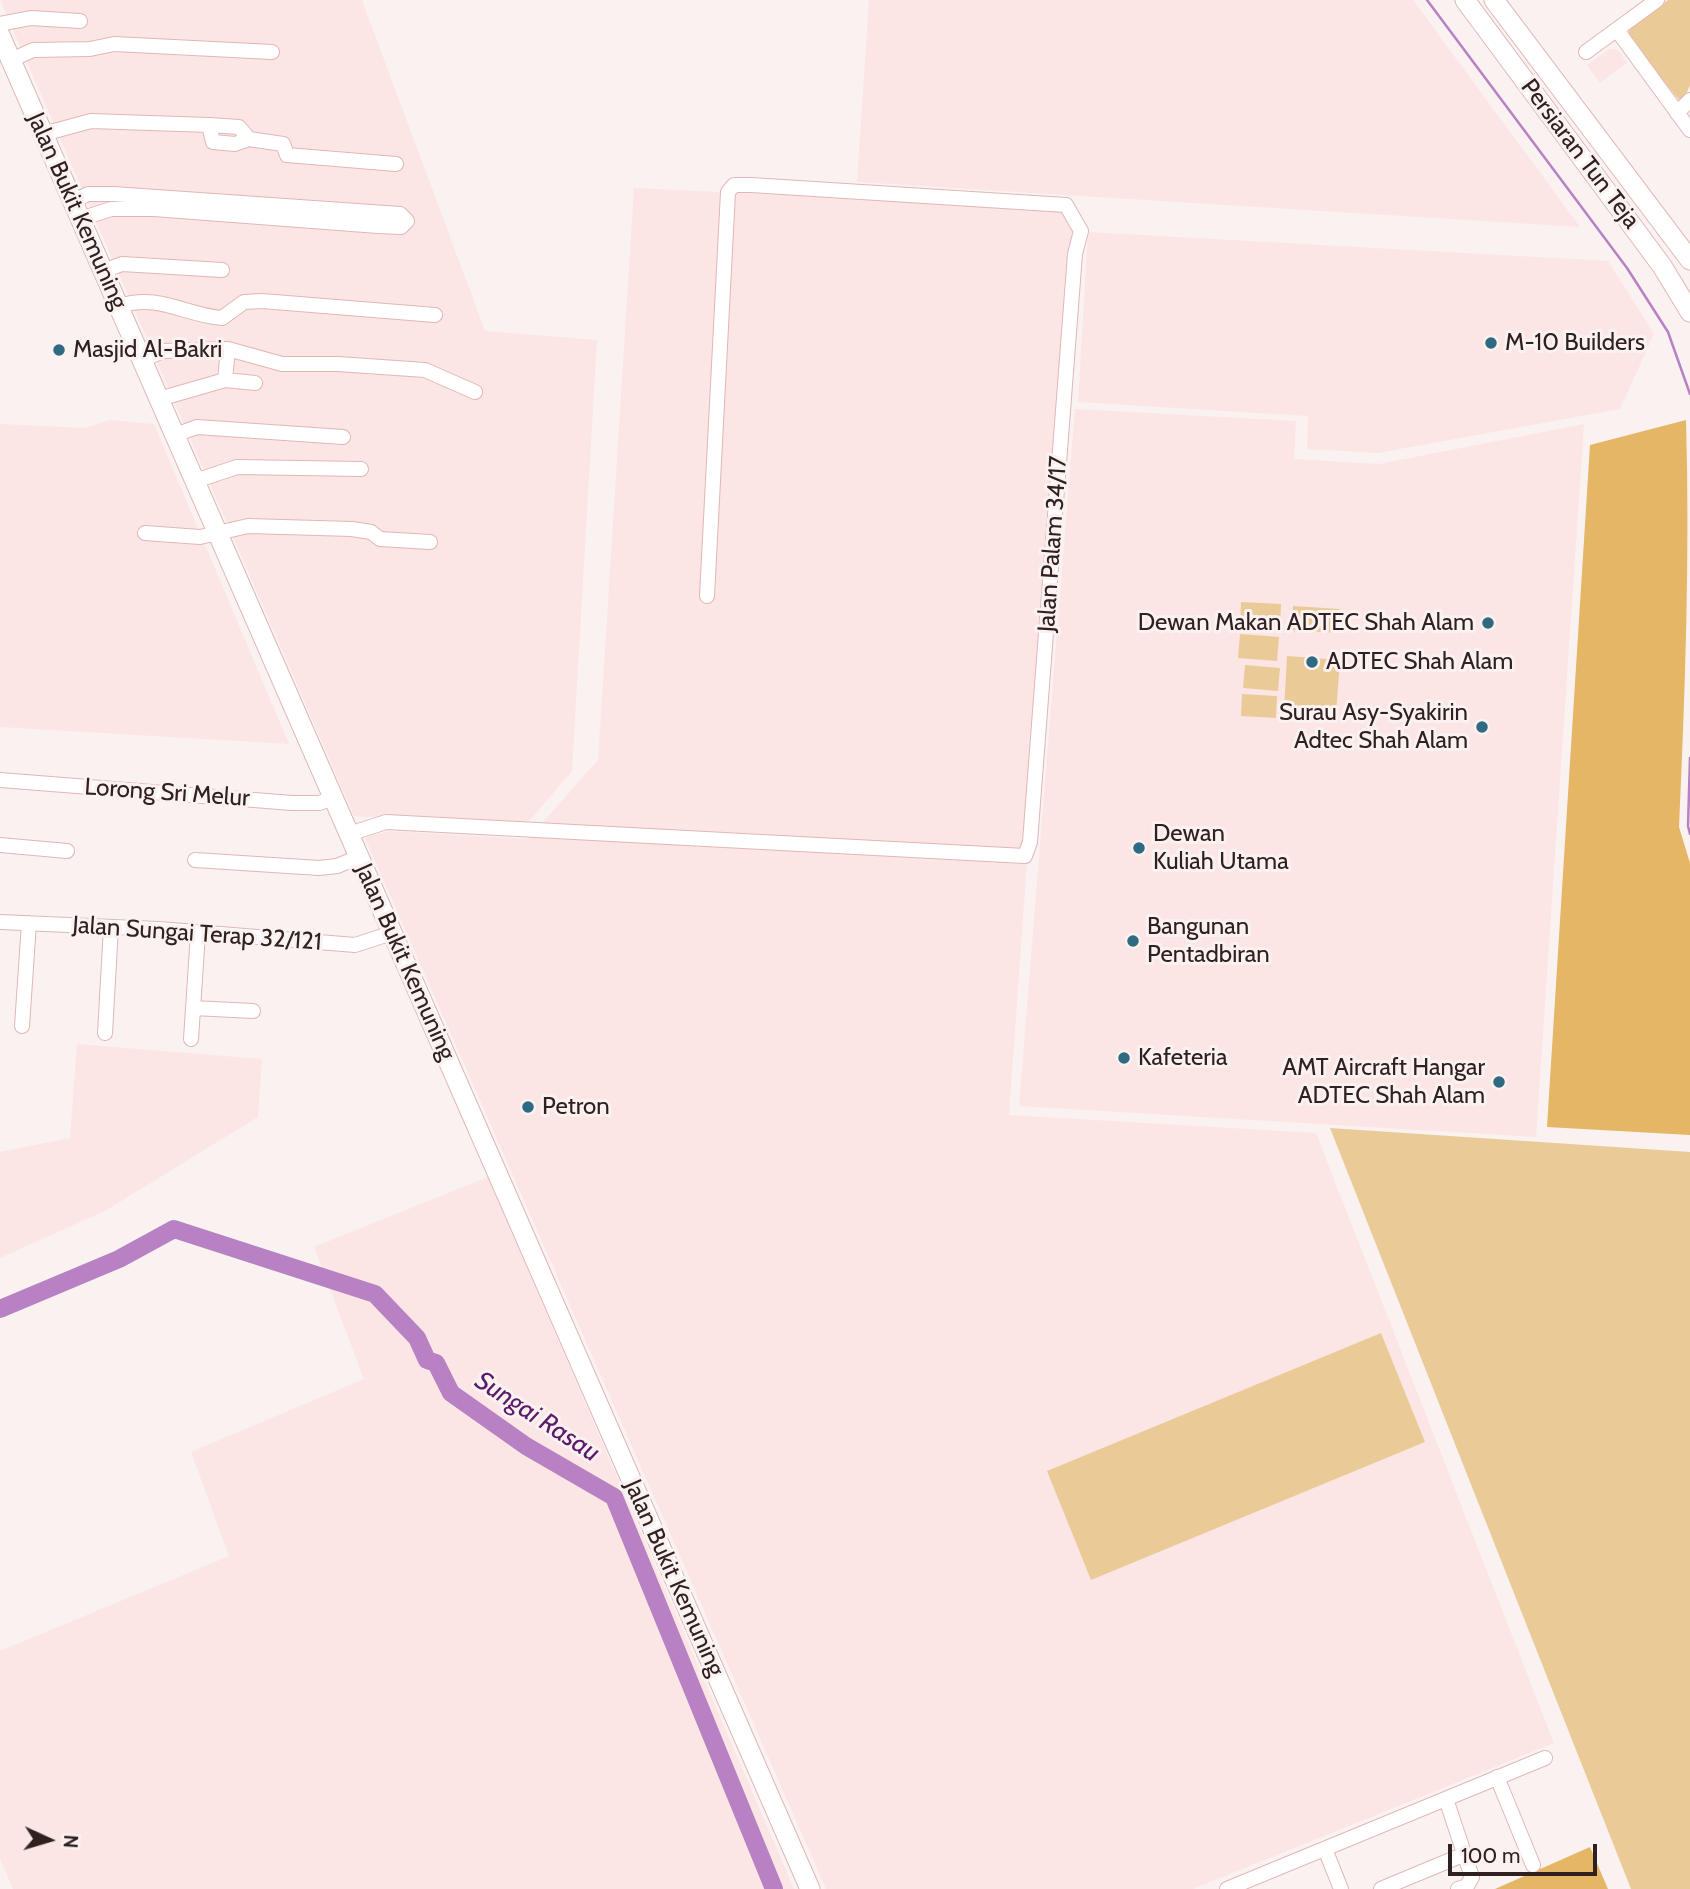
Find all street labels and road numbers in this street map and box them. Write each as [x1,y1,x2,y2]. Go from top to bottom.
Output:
street label: Persiaran Tun Teja [1514,74,1646,234]
street label: Jalan Bukit Kemuning [21,108,133,314]
street label: Jalan Palam 34/17 [1032,455,1074,633]
street label: Lorong Sri Melur [83,773,251,813]
street label: Jalan Bukit Kemuning [349,859,461,1065]
street label: Jalan Sungai Terap 32/121 [71,911,323,957]
street label: Jalan Bukit Kemuning [618,1475,730,1681]

